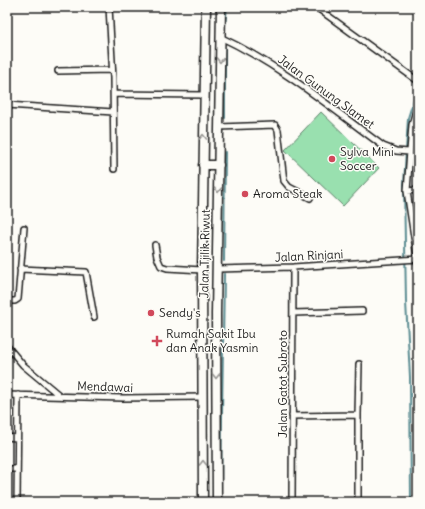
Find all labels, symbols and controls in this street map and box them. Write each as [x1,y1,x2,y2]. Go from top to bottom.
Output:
street label: Jalan Gunung Slamet [275,52,377,132]
one-way arrow [216,57,224,63]
one-way arrow [199,134,207,140]
place label: Sylva Mini Soccer [340,144,394,173]
marker: Sylva Mini Soccer [327,154,337,164]
place label: Aroma Steak [253,186,322,201]
one-way arrow [214,187,222,193]
marker: Aroma Steak [240,189,250,199]
street label: Jalan Tjilik Riwut [196,209,213,299]
street label: Jalan Rinjani [274,246,344,265]
place label: Sendy's [159,305,201,320]
marker: Sendy's [146,308,156,318]
place label: Rumah Sakit Ibu dan Anak Yasmin [166,326,259,355]
street label: Jalan Gatot Subroto [275,330,290,438]
marker: Rumah Sakit Ibu dan Anak Yasmin [151,335,163,347]
one-way arrow [212,373,220,379]
street label: Mendawai [77,378,133,395]
one-way arrow [199,460,207,466]

